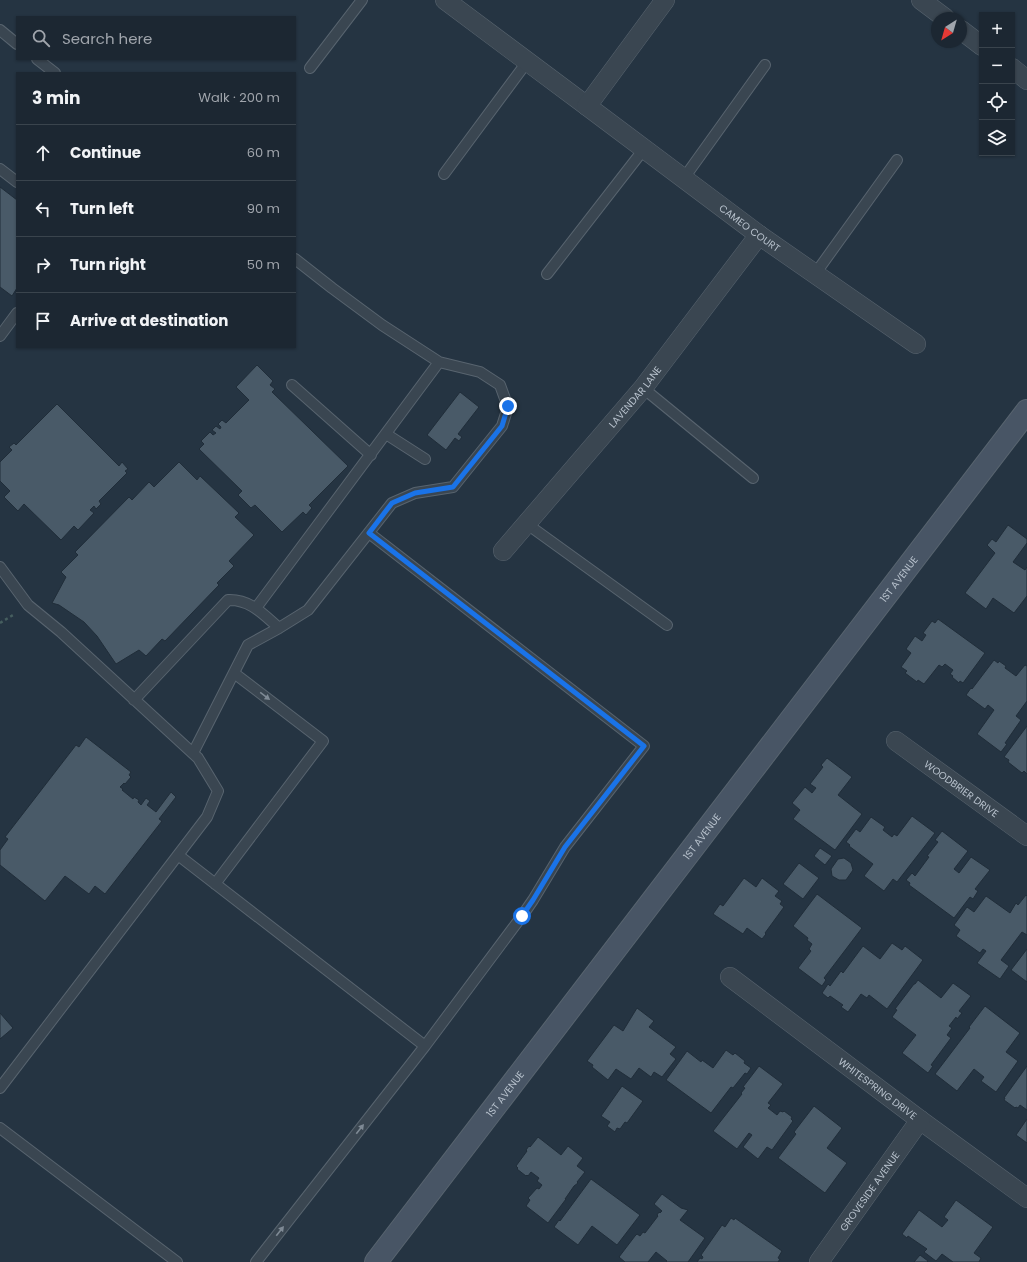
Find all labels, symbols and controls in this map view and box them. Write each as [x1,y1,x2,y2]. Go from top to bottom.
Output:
north arrow [931,12,967,48]
map controls [979,12,1015,156]
button: + [979,12,1015,48]
search box [16,16,296,60]
icon: search [30,27,52,49]
text: Search here [62,28,152,49]
button: − [979,48,1015,84]
button: locate [979,84,1015,120]
text: 3 min [32,86,80,110]
text: Walk · 200 m [198,88,280,107]
button: layers [979,120,1015,156]
icon: ahead [32,142,54,164]
text: Continue [70,142,141,163]
text: 60 m [247,143,280,162]
icon: left [32,198,54,220]
text: Turn left [70,198,134,219]
text: 90 m [247,199,280,218]
street label: CAMEO COURT [716,201,784,256]
icon: right [32,254,54,276]
text: Turn right [70,254,146,275]
text: 50 m [247,255,280,274]
icon: arrive [32,310,54,332]
text: Arrive at destination [70,310,228,331]
street label: LAVENDAR LANE [605,363,665,431]
route end [499,397,517,415]
street label: 1ST AVENUE [876,553,922,606]
one-way arrow [259,692,270,701]
street label: WOODBRIER DRIVE [921,757,1002,821]
street label: 1ST AVENUE [679,810,725,863]
route start [513,907,531,925]
street label: WHITESPRING DRIVE [835,1054,920,1123]
street label: 1ST AVENUE [483,1068,528,1120]
one-way arrow [356,1123,365,1134]
street label: GROVESIDE AVENUE [836,1149,903,1234]
one-way arrow [276,1226,285,1237]

